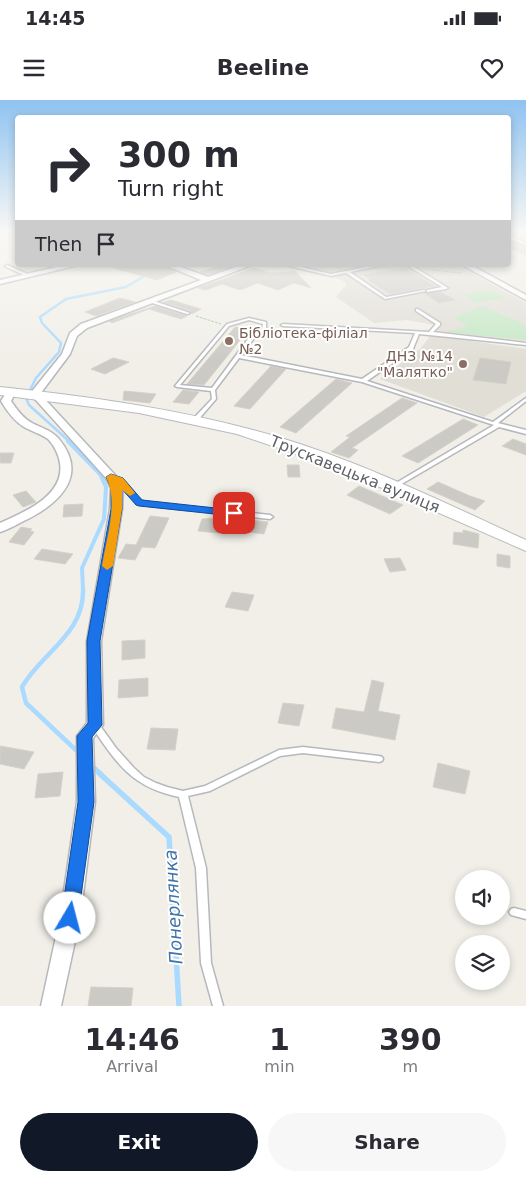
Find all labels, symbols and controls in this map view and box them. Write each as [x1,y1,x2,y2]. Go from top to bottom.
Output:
text: 14:45 [25,7,85,29]
icon: menu [20,54,48,82]
icon: heart [478,54,506,82]
text: Beeline [217,55,309,80]
icon: right [35,135,100,200]
text: 300 m [118,135,240,175]
text: Turn right [118,176,223,201]
icon: arrive [92,230,120,258]
text: Then [35,233,82,255]
place label: Бібліотека-філіал №2 [239,325,368,357]
marker: Бібліотека-філіал №2 [223,335,235,347]
place label: ДНЗ №14 "Малятко" [377,348,453,380]
marker: ДНЗ №14 "Малятко" [457,358,469,370]
street label: Трускавецька вулиця [266,431,443,517]
pin [213,492,255,534]
icon: arrive [220,499,248,527]
water label: Понерлянка [160,849,186,965]
map controls [455,870,510,990]
button: sound [455,870,510,925]
position arrow [43,891,95,943]
button: layers [455,935,510,990]
text: 14:46 [84,1022,180,1057]
text: 1 [269,1022,290,1057]
text: 390 [379,1022,442,1057]
text: Arrival [106,1057,158,1076]
text: min [264,1057,295,1076]
text: m [402,1057,418,1076]
button: Exit [20,1113,258,1171]
button: Share [268,1113,506,1171]

